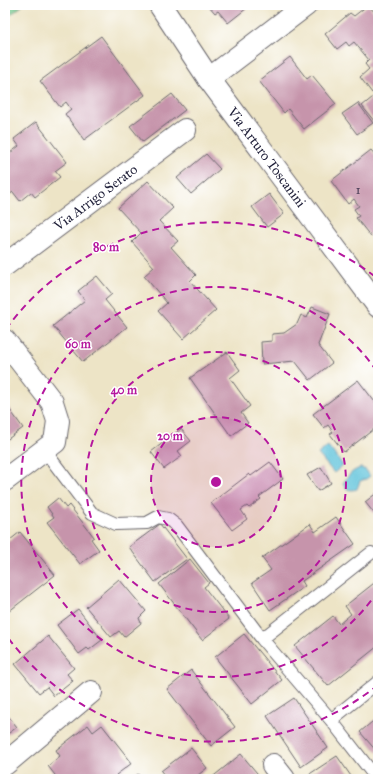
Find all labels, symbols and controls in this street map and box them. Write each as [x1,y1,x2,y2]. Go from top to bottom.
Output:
street label: Via Arturo Toscanini [224,103,310,210]
street label: Via Arrigo Serato [49,160,141,235]
house number: 1 [356,183,361,197]
text: 80 m [93,240,120,254]
text: 60 m [65,337,92,351]
text: 40 m [111,383,138,398]
text: 20 m [157,429,184,443]
centre of rings [209,475,223,489]

